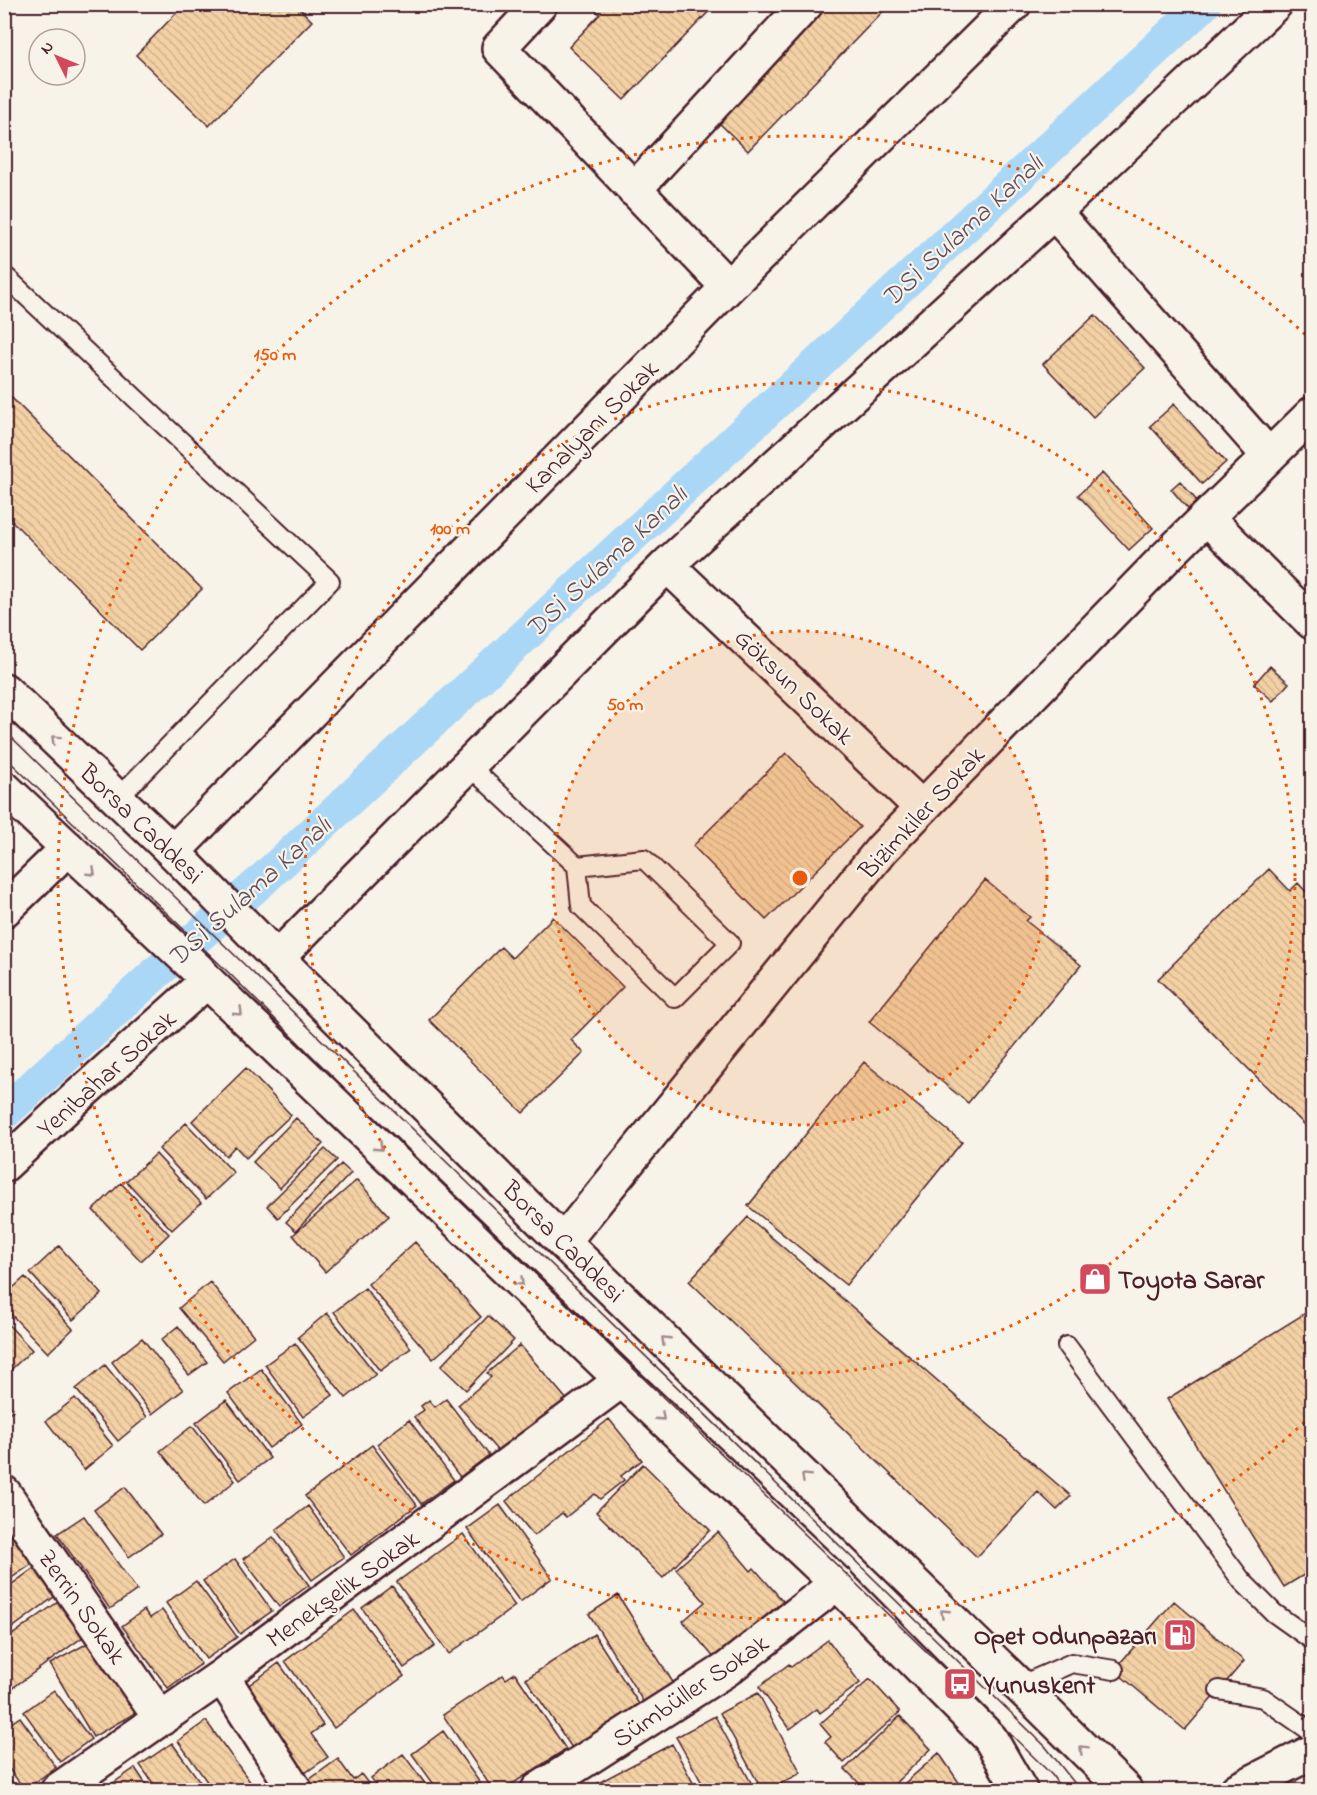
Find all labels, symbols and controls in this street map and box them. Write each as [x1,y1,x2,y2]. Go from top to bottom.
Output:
north arrow [27,27,87,87]
text: N [35,36,60,60]
water label: DSİ Sulama Kanalı [874,145,1054,317]
text: 150 m [254,343,296,369]
street label: Kanalyanı Sokak [517,352,669,504]
water label: DSİ Sulama Kanalı [518,476,698,648]
text: 100 m [430,517,470,543]
street label: Göksun Sokak [724,621,862,756]
text: 50 m [607,693,643,719]
one-way arrow [51,735,61,746]
street label: Bizimkiler Sokak [850,738,996,890]
street label: Borsa Caddesi [68,755,211,894]
water label: DSİ Sulama Kanalı [160,808,342,977]
one-way arrow [85,865,96,876]
centre of rings [790,868,810,888]
street label: Yenibahar Sokak [30,1002,187,1148]
one-way arrow [231,1004,242,1015]
one-way arrow [372,1139,383,1150]
street label: Borsa Caddesi [491,1172,632,1313]
shop icon: Toyota Sarar [1077,1261,1113,1297]
place label: Toyota Sarar [1118,1263,1265,1301]
one-way arrow [513,1275,523,1286]
one-way arrow [661,1337,672,1348]
one-way arrow [653,1409,664,1420]
one-way arrow [801,1473,812,1484]
street label: Menekşelik Sokak [259,1521,429,1659]
street label: Zerrin Sokak [27,1542,135,1673]
one-way arrow [941,1609,952,1620]
fuel station icon: Opet Odunpazarı [1162,1617,1198,1653]
place label: Opet Odunpazarı [974,1619,1157,1657]
street label: Sümbüller Sokak [606,1626,778,1759]
bus stop icon: Yunuskent [942,1666,978,1702]
place label: Yunuskent [982,1668,1095,1706]
one-way arrow [1080,1746,1091,1757]

